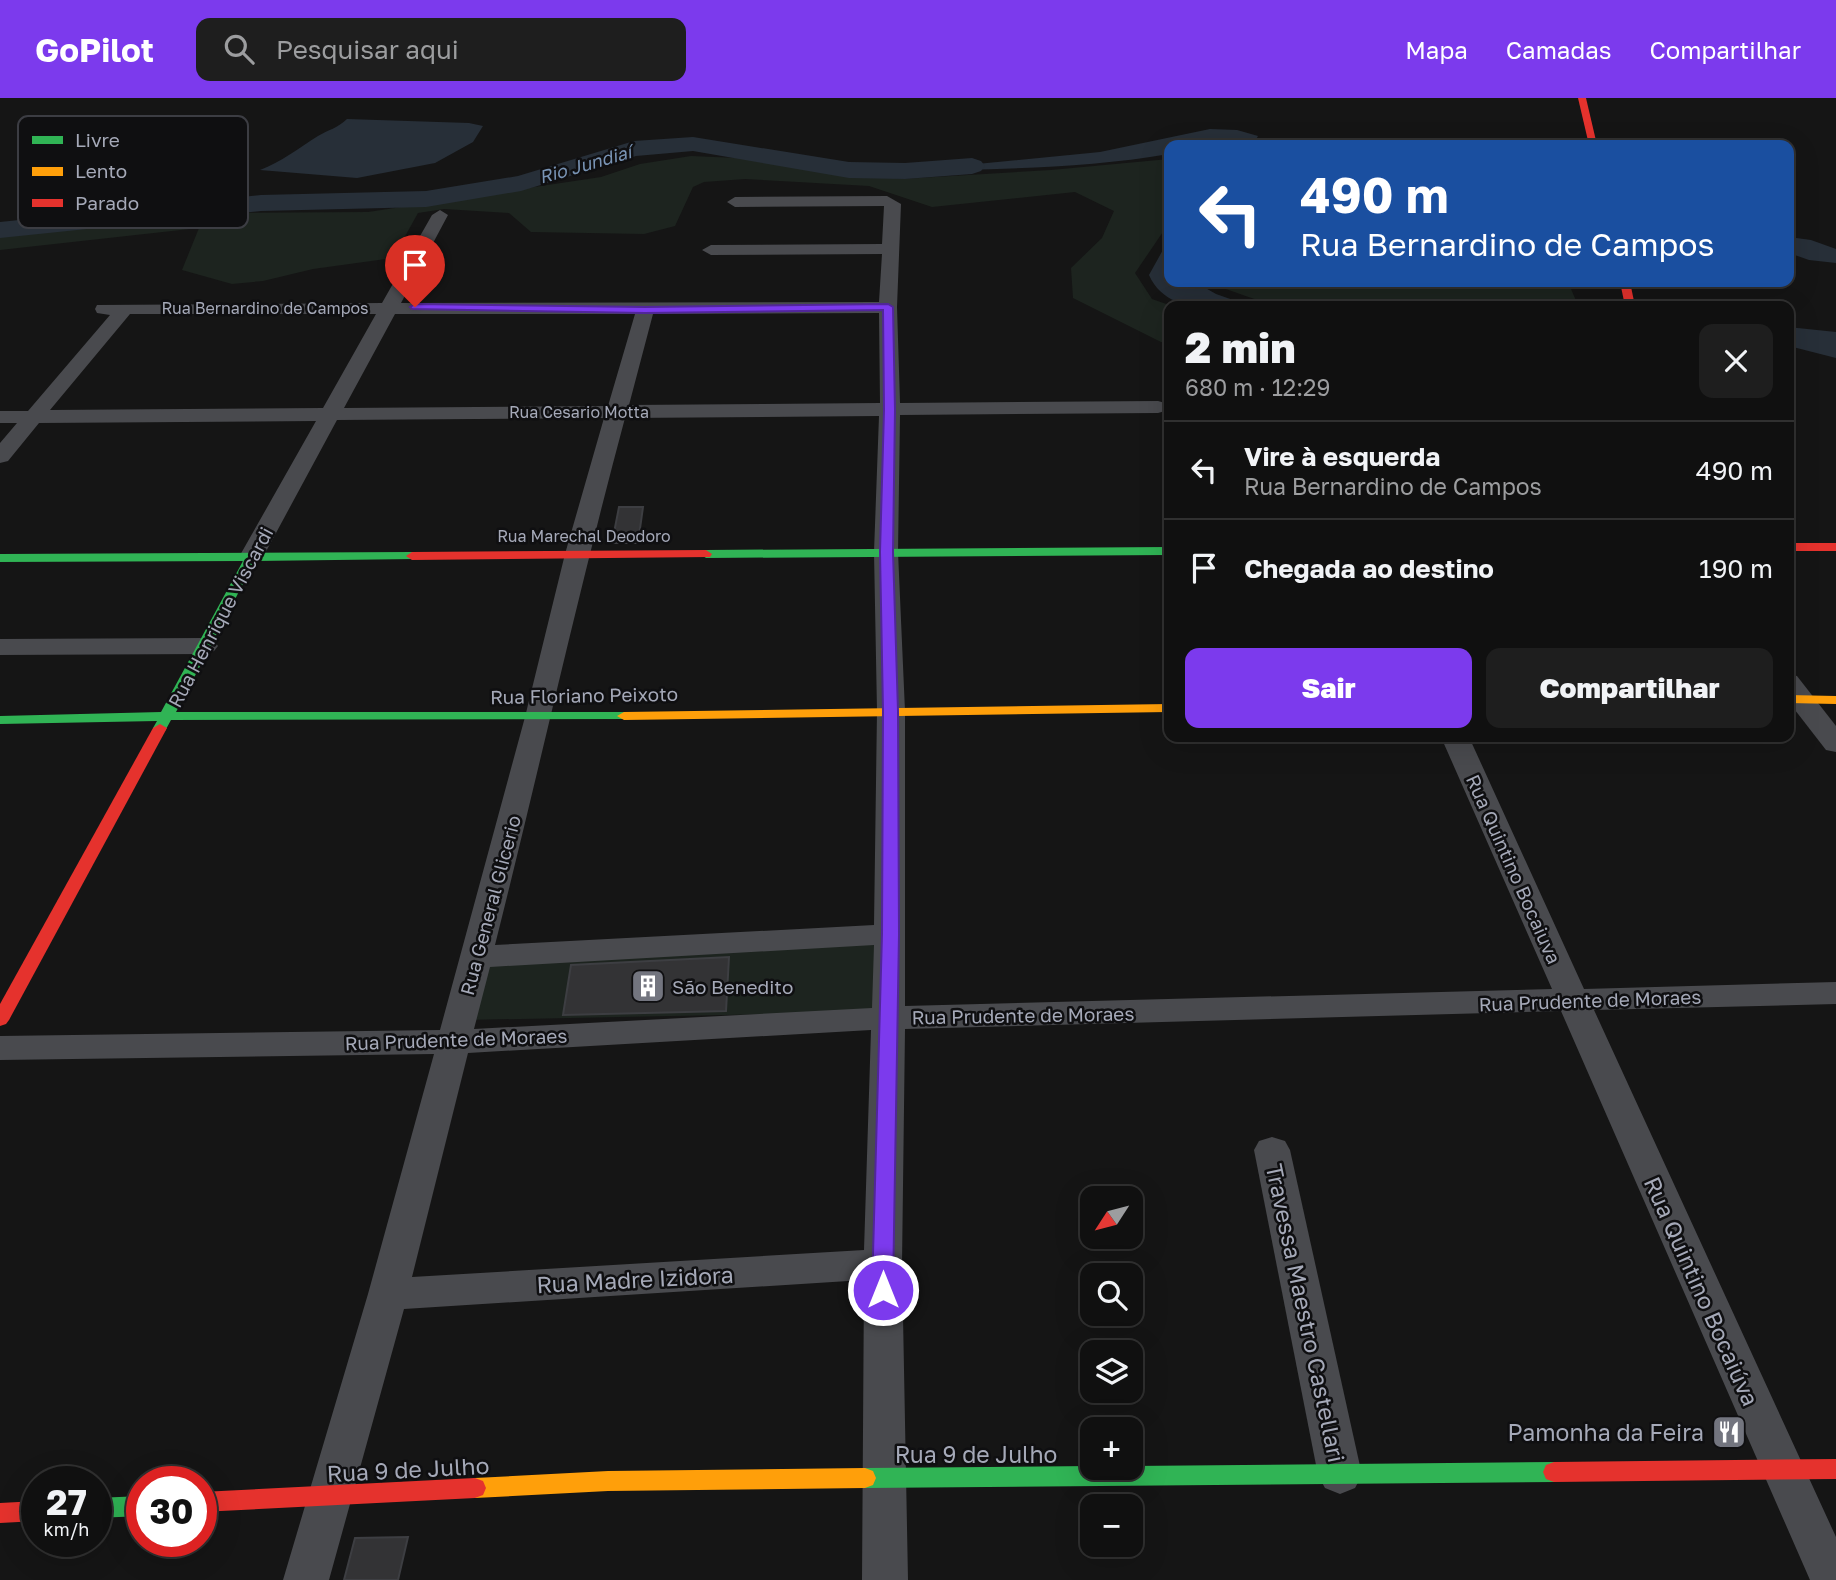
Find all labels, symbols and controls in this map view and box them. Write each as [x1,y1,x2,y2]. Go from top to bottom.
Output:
search box [196,18,686,81]
text: GoPilot [35,30,154,69]
icon: search [220,30,258,68]
text: Pesquisar aqui [276,34,459,65]
text: Mapa [1405,35,1468,64]
text: Camadas [1506,35,1611,64]
text: Compartilhar [1649,35,1801,64]
legend [18,116,248,228]
text: Livre [75,128,120,151]
water label: Rio Jundiaí [536,139,639,188]
text: Lento [75,159,127,182]
text: 490 m [1300,165,1449,224]
icon: left [1185,168,1276,259]
text: Parado [75,191,139,214]
text: Rua Bernardino de Campos [1300,225,1714,263]
pin [385,235,445,307]
icon: arrive [396,246,434,284]
street label: Rua Bernardino de Campos [161,298,369,318]
text: 2 min [1185,322,1296,372]
button: close [1699,324,1773,398]
text: 680 m · 12:29 [1185,373,1330,401]
street label: Rua Cesario Motta [509,402,649,422]
text: Vire à esquerda [1244,441,1440,472]
icon: left [1185,451,1223,489]
text: 490 m [1696,455,1773,486]
text: Rua Bernardino de Campos [1244,472,1542,500]
street label: Rua Henrique Viscardi [163,523,277,711]
street label: Rua Marechal Deodoro [497,526,671,546]
icon: arrive [1185,549,1223,587]
text: Chegada ao destino [1244,553,1494,584]
text: 190 m [1699,553,1773,584]
button: Sair [1185,648,1472,728]
button: Compartilhar [1486,648,1773,728]
street label: Rua Floriano Peixoto [490,682,678,708]
street label: Rua Quintino Bocaiuva [1462,771,1566,967]
street label: Rua General Glicerio [455,813,525,997]
building icon: São Benedito [629,967,667,1005]
place label: São Benedito [672,975,793,998]
street label: Rua Prudente de Moraes [1478,985,1702,1015]
street label: Rua Prudente de Moraes [911,1002,1135,1028]
street label: Rua Prudente de Moraes [344,1024,568,1054]
street label: Travessa Maestro Castellari [1261,1161,1351,1465]
street label: Rua Quintino Bocaiúva [1639,1172,1765,1410]
north arrow [1080,1186,1143,1250]
map controls [1080,1186,1143,1557]
position arrow [846,1253,920,1327]
street label: Rua Madre Izidora [536,1260,734,1298]
button: search [1080,1263,1143,1326]
button: layers [1080,1340,1143,1403]
restaurant icon: Pamonha da Feira [1710,1413,1748,1451]
button: + [1080,1417,1143,1480]
place label: Pamonha da Feira [1507,1418,1704,1446]
street label: Rua 9 de Julho [895,1440,1057,1468]
street label: Rua 9 de Julho [326,1451,490,1487]
speed limit sign: 30 [126,1466,217,1557]
text: 27 [46,1481,87,1523]
button: − [1080,1494,1143,1557]
text: km/h [44,1518,89,1540]

